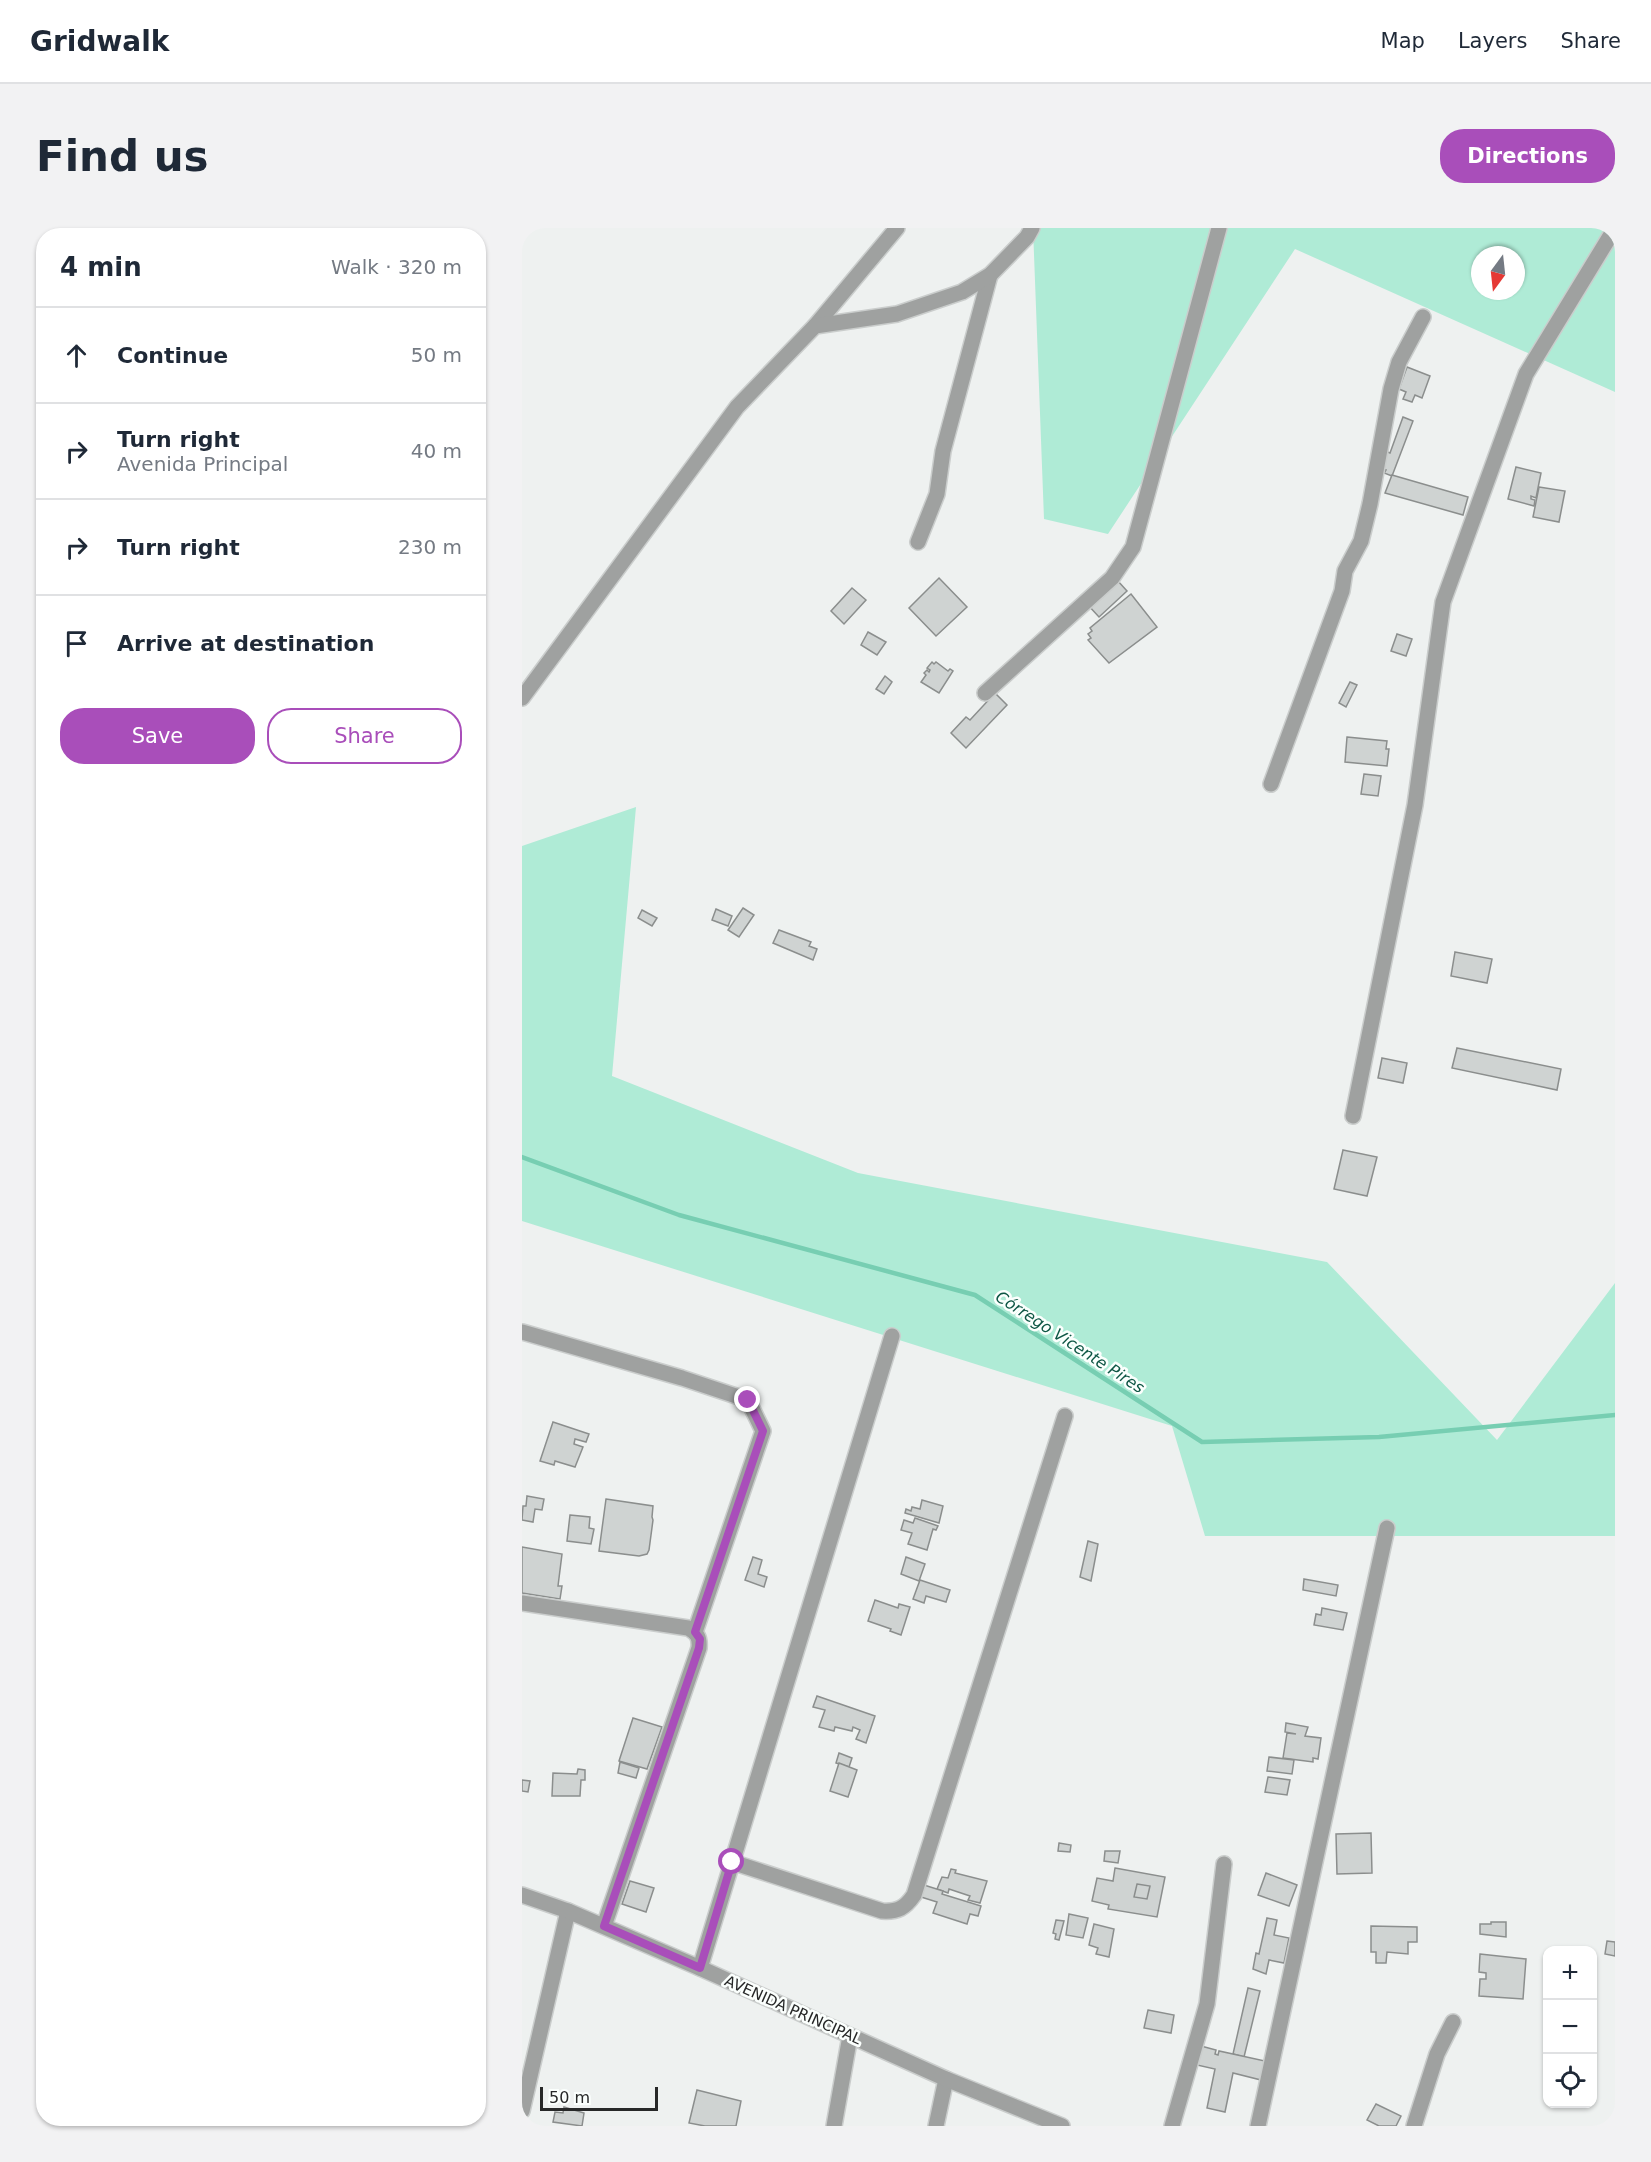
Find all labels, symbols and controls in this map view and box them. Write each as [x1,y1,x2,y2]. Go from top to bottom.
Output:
text: Gridwalk [30,25,169,58]
text: Map [1381,29,1425,53]
text: Layers [1458,29,1527,53]
text: Share [1560,29,1621,53]
button: Directions [1440,129,1615,183]
text: Find us [36,132,209,181]
north arrow [1471,246,1525,300]
text: 4 min [60,252,142,282]
text: Walk · 320 m [331,255,462,279]
icon: ahead [60,339,93,372]
text: Continue [117,343,228,368]
text: 50 m [411,343,462,367]
text: Turn right [117,427,240,452]
icon: right [60,435,93,468]
text: 40 m [411,439,462,463]
text: Avenida Principal [117,452,288,476]
icon: right [60,531,93,564]
text: Turn right [117,535,240,560]
text: 230 m [398,535,462,559]
icon: arrive [60,627,93,660]
text: Arrive at destination [117,631,374,656]
button: Save [60,708,255,764]
button: Share [267,708,462,764]
water label: Córrego Vicente Pires [992,1287,1148,1397]
route end [734,1386,760,1412]
route start [718,1848,744,1874]
map controls [1543,1946,1597,2108]
button: + [1543,1946,1597,2000]
street label: AVENIDA PRINCIPAL [722,1972,865,2049]
button: − [1543,2000,1597,2054]
button: locate [1543,2054,1597,2108]
scale bar [540,2084,658,2112]
text: 50 m [549,2088,590,2107]

